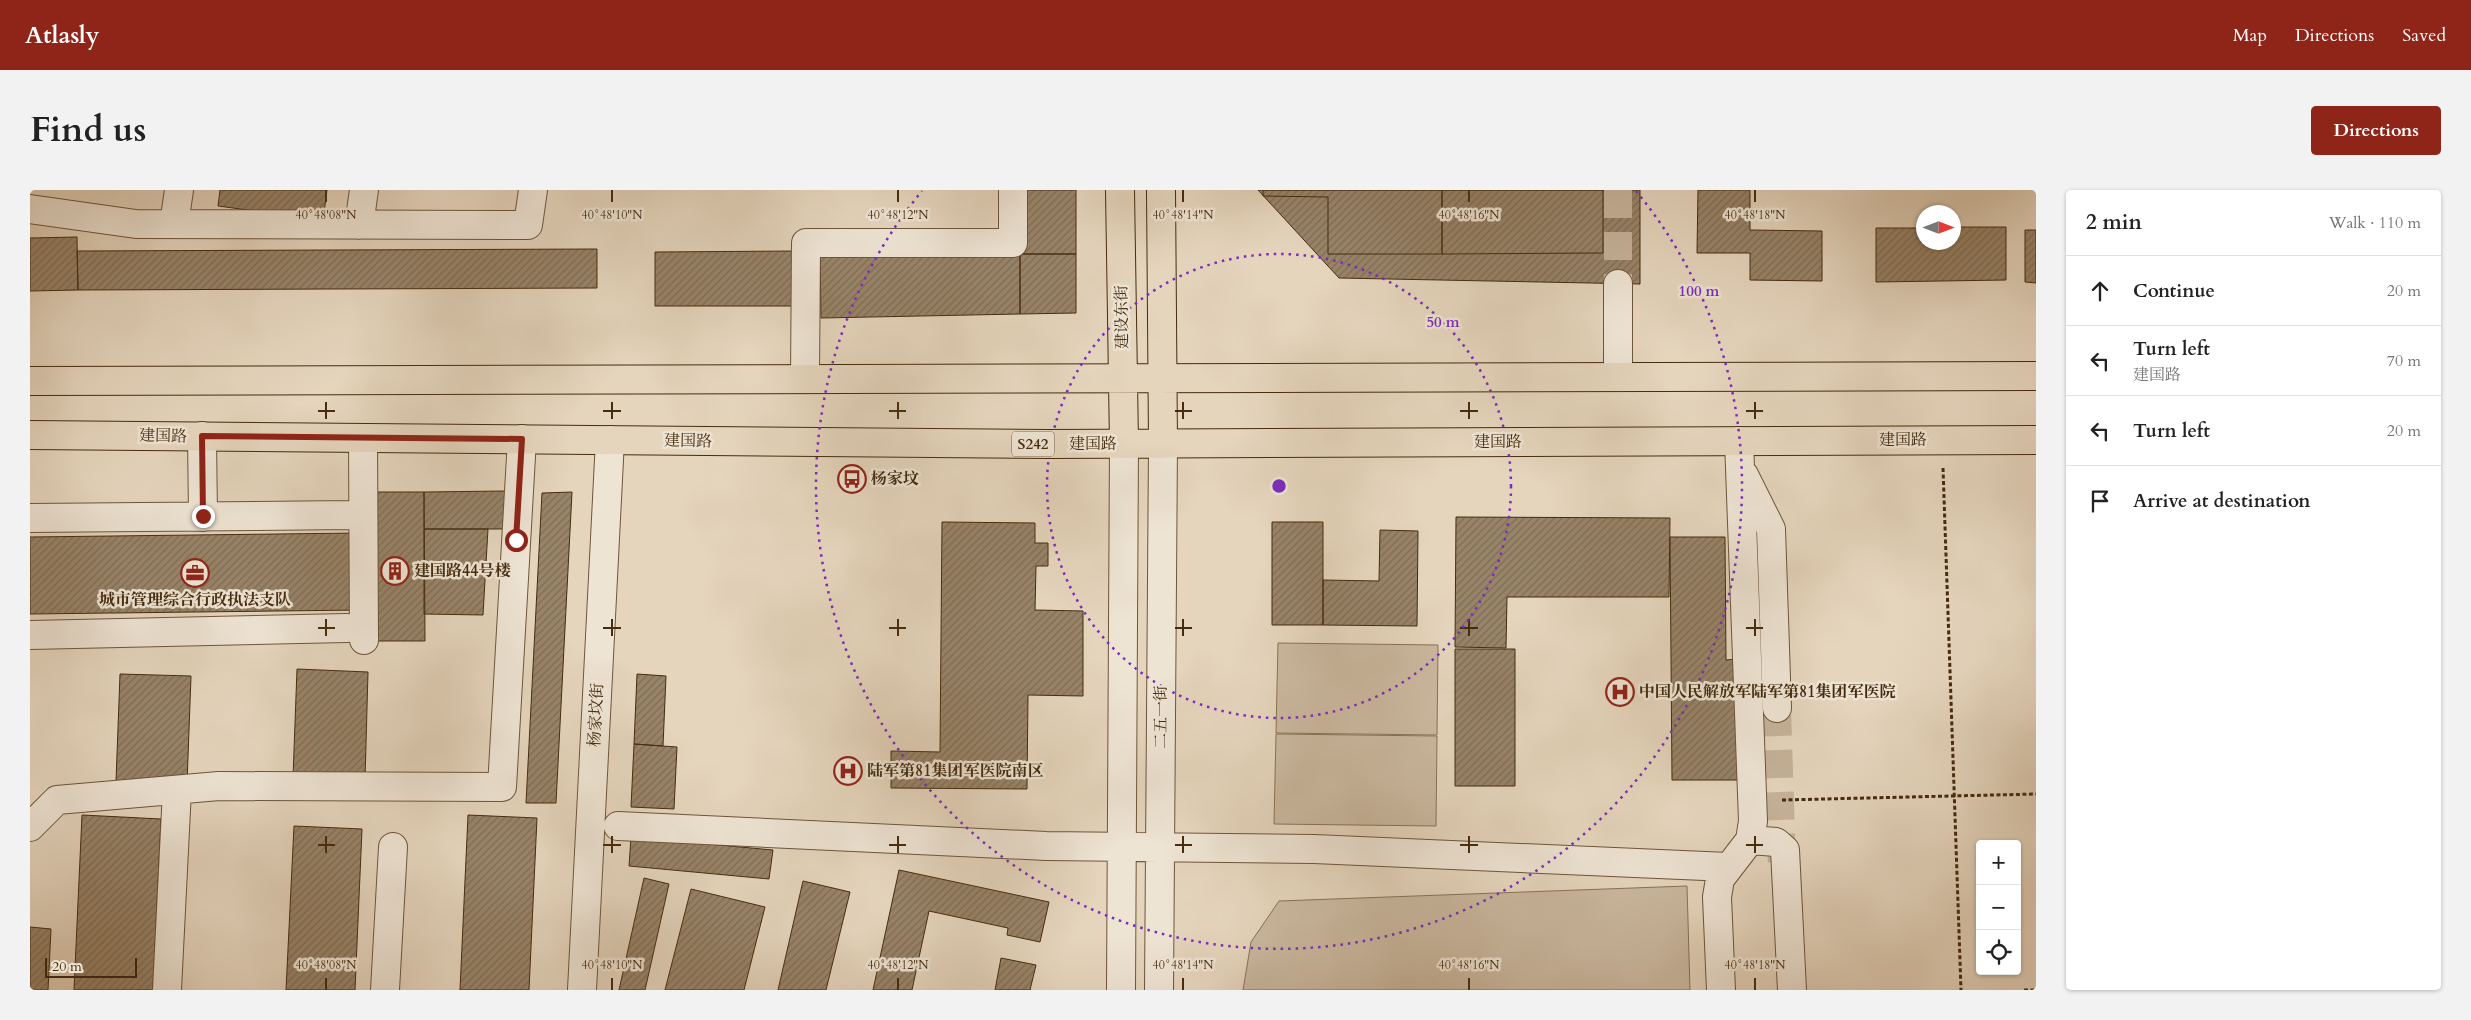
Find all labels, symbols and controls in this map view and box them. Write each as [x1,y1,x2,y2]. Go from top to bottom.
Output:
text: Atlasly [25,19,99,52]
text: Map [2233,23,2267,48]
text: Directions [2295,23,2374,48]
text: Saved [2402,23,2446,48]
text: Find us [30,106,146,154]
button: Directions [2311,106,2441,155]
north arrow [1916,205,1961,250]
text: 40°48'08"N [296,207,357,223]
text: 40°48'10"N [582,207,643,223]
text: 40°48'12"N [868,207,929,223]
text: 40°48'14"N [1153,207,1214,223]
text: 40°48'16"N [1439,207,1500,223]
text: 40°48'18"N [1725,207,1786,223]
text: 2 min [2086,208,2142,237]
text: Walk · 110 m [2329,212,2421,234]
icon: ahead [2086,277,2114,305]
text: Continue [2133,278,2215,304]
text: 20 m [2387,280,2421,302]
text: 100 m [1679,281,1720,301]
street label: 建设东街 [1110,285,1134,349]
text: 50 m [1426,312,1460,332]
text: Turn left [2133,336,2210,362]
icon: left [2086,347,2114,375]
text: 70 m [2387,350,2421,372]
text: 建国路 [2133,364,2181,386]
icon: left [2086,417,2114,445]
text: Turn left [2133,418,2210,444]
text: 20 m [2387,420,2421,442]
street label: 建国路 [139,425,187,447]
street label: 建国路 [1879,429,1927,451]
street label: 建国路 [664,430,712,452]
street label: 建国路 [1474,431,1522,453]
road number: S242 [1012,432,1054,456]
street label: 建国路 [1069,433,1117,455]
bus stop icon: 杨家坟 [837,464,867,494]
place label: 杨家坟 [871,468,919,490]
centre of rings [1270,477,1288,495]
icon: arrive [2086,487,2114,515]
text: Arrive at destination [2133,488,2310,514]
route end [192,505,215,528]
route start [505,529,528,552]
building icon: 建国路44号楼 [380,556,410,586]
office icon: 城市管理综合行政执法支队 [180,558,210,588]
place label: 建国路44号楼 [414,560,510,582]
place label: 城市管理综合行政执法支队 [99,589,291,611]
hospital icon: 中国人民解放军陆军第81集团军医院 [1605,677,1635,707]
place label: 中国人民解放军陆军第81集团军医院 [1639,681,1895,703]
street label: 杨家坟街 [583,682,609,748]
street label: 二五一街 [1150,685,1172,749]
hospital icon: 陆军第81集团军医院南区 [833,756,863,786]
place label: 陆军第81集团军医院南区 [867,760,1043,782]
map controls [1976,840,2021,975]
button: + [1976,840,2021,885]
button: − [1976,885,2021,930]
button: locate [1976,930,2021,975]
scale bar [45,955,138,978]
text: 20 m [52,957,82,976]
text: 40°48'08"N [296,957,357,973]
text: 40°48'10"N [582,957,643,973]
text: 40°48'12"N [868,957,929,973]
text: 40°48'14"N [1153,957,1214,973]
text: 40°48'16"N [1439,957,1500,973]
text: 40°48'18"N [1725,957,1786,973]

